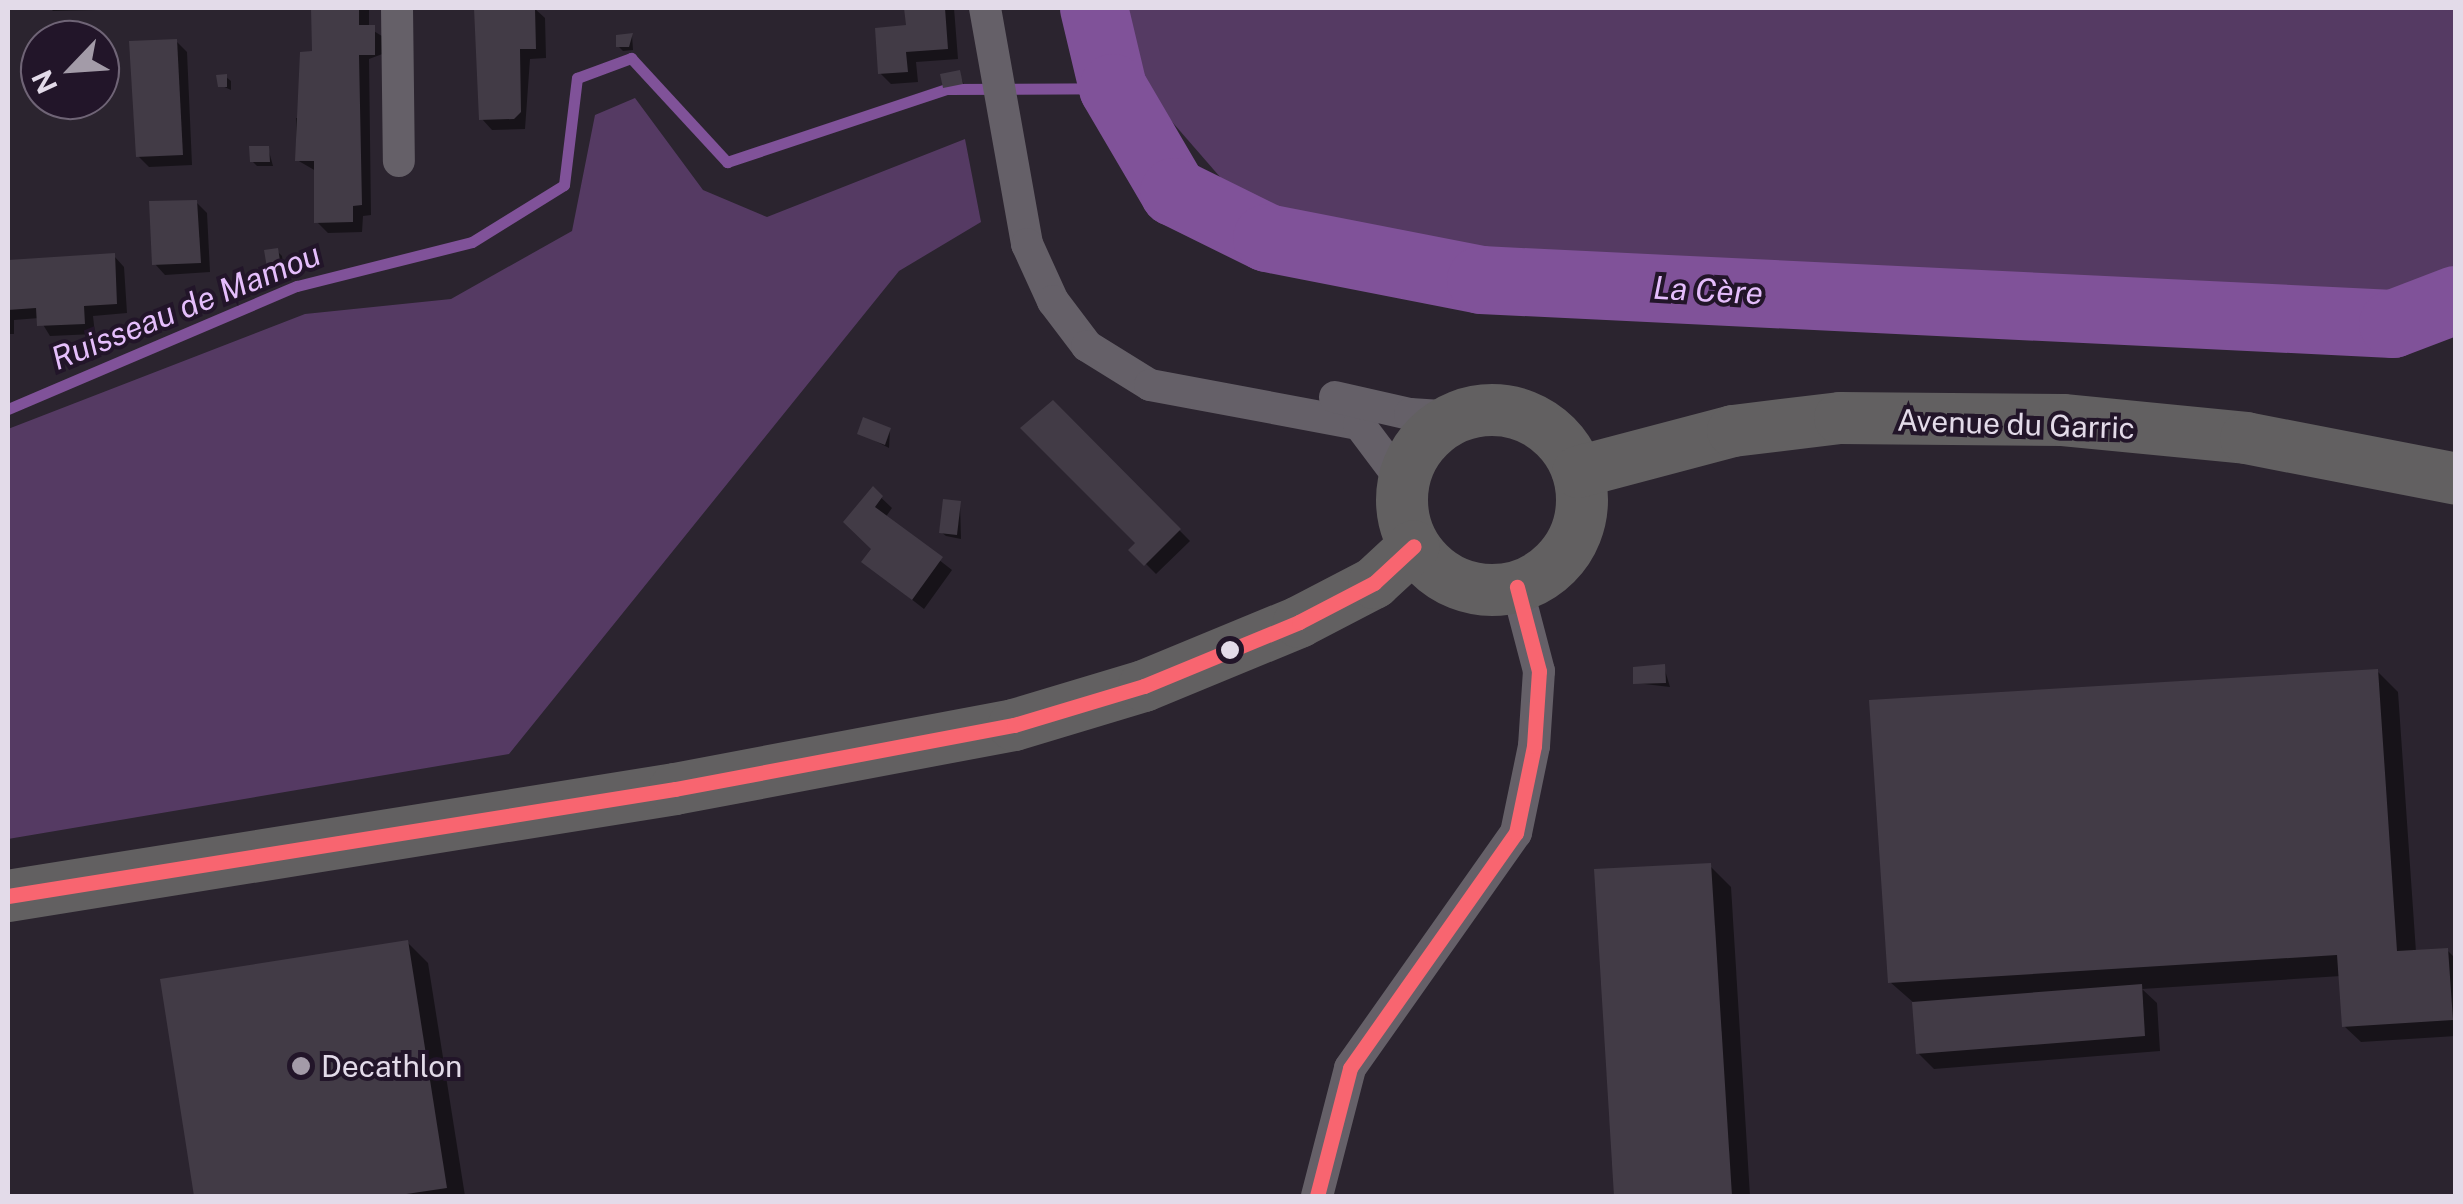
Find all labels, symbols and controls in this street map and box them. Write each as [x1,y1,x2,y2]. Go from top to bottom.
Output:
north arrow [20,20,120,120]
text: N [25,65,64,99]
water label: Ruisseau de Mamou [46,235,326,379]
water label: La Cère [1652,269,1764,313]
street label: Avenue du Garric [1896,402,2136,446]
unlabelled marker [1220,640,1240,660]
place label: Decathlon [321,1048,462,1084]
marker: Decathlon [290,1055,312,1077]

